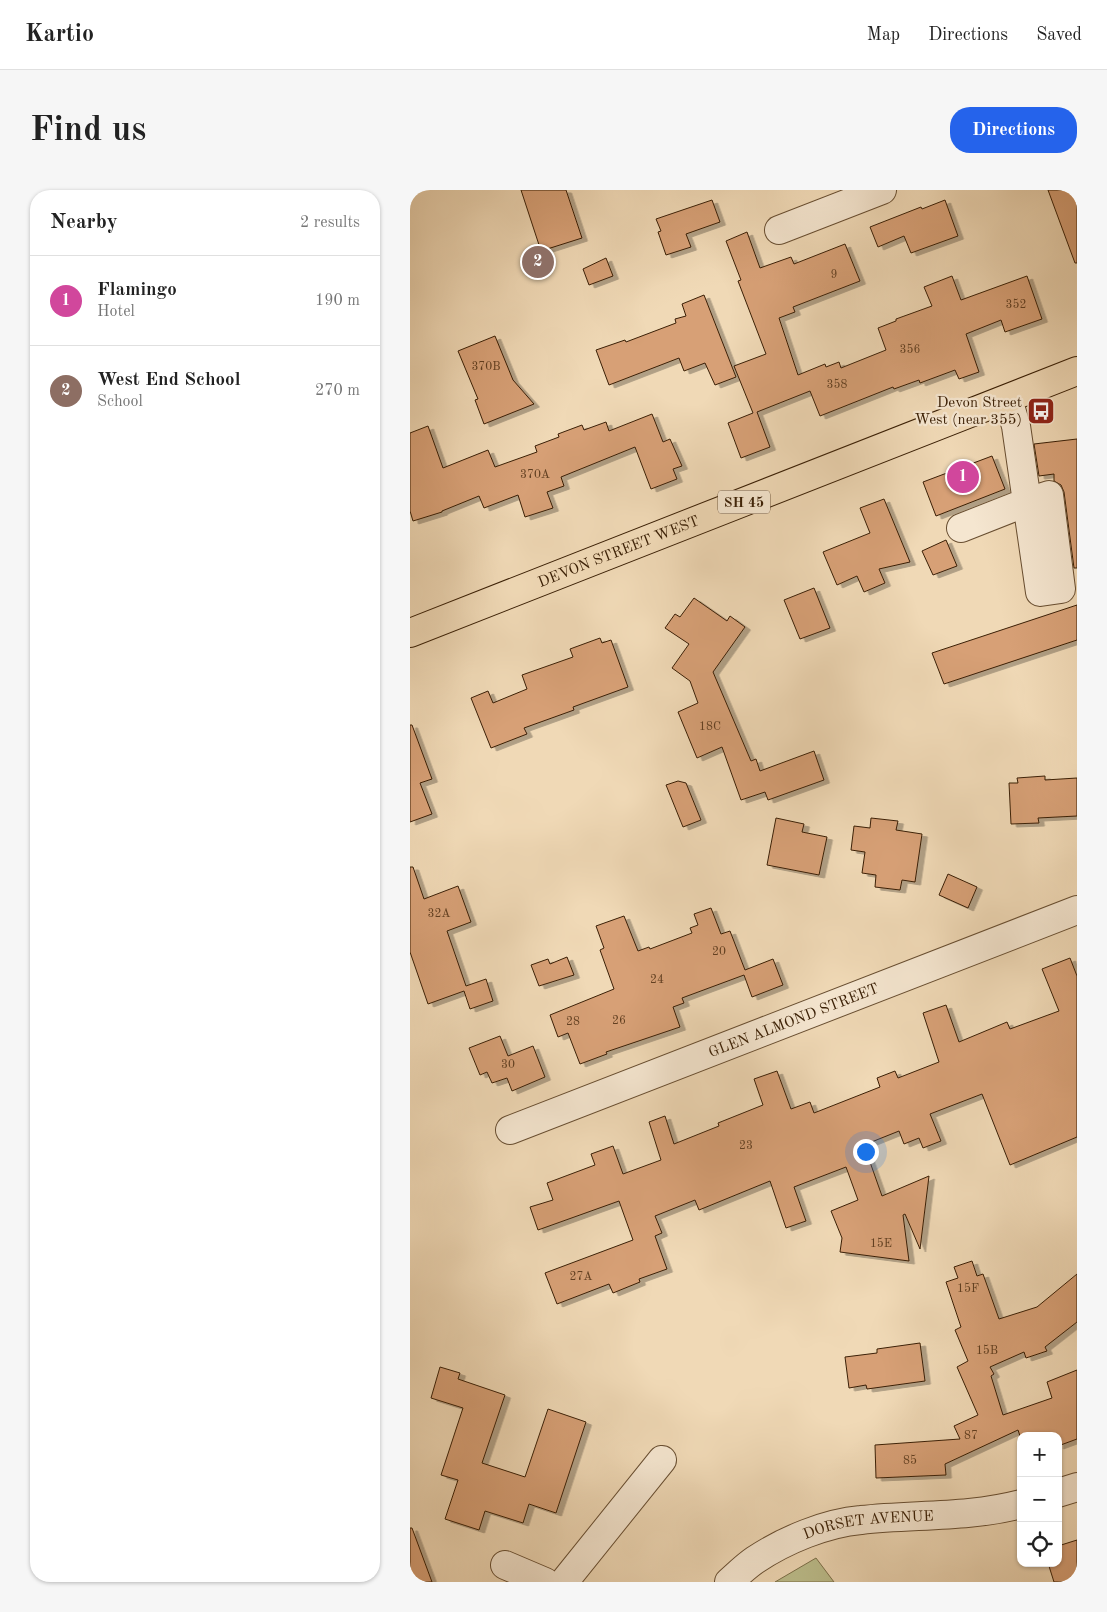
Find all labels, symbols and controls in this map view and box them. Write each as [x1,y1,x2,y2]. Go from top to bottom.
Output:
text: Kartio [25,23,94,47]
text: Map [867,26,900,44]
text: Directions [928,26,1008,44]
text: Saved [1036,26,1082,44]
button: Directions [950,107,1077,153]
text: Find us [30,113,146,148]
text: Nearby [50,212,118,233]
text: 2 results [300,215,360,231]
pin: 2 [522,243,554,281]
house number: 9 [831,269,837,281]
text: Flamingo [97,281,177,300]
text: 1 [61,293,71,309]
text: 190 m [315,293,360,309]
house number: 352 [1006,298,1026,311]
text: Hotel [97,304,135,320]
house number: 356 [900,343,920,356]
house number: 370B [471,361,501,373]
text: West End School [97,371,241,390]
house number: 358 [827,378,847,391]
text: 2 [61,383,71,399]
text: 270 m [315,383,360,399]
text: School [97,394,143,410]
place label: Devon Street West (near 355) [915,396,1022,428]
bus stop icon: Devon Street West (near 355) [1026,396,1056,426]
pin: 1 [947,458,979,496]
house number: 370A [520,469,550,481]
road number: SH 45 [718,490,770,514]
street label: DEVON STREET WEST [536,514,702,591]
house number: 18C [699,721,721,733]
house number: 32A [427,908,451,920]
house number: 20 [712,946,726,958]
house number: 24 [650,974,664,986]
street label: GLEN ALMOND STREET [707,982,881,1061]
house number: 26 [612,1015,626,1027]
house number: 28 [566,1016,580,1028]
house number: 30 [501,1059,515,1071]
your location [853,1139,879,1165]
house number: 23 [739,1140,753,1152]
house number: 15E [870,1237,892,1250]
house number: 27A [569,1271,593,1283]
house number: 15F [957,1282,979,1295]
house number: 15B [976,1344,998,1357]
house number: 87 [964,1430,978,1442]
map controls [1017,1432,1062,1567]
button: + [1017,1432,1062,1477]
house number: 85 [903,1454,917,1467]
button: − [1017,1477,1062,1522]
street label: DORSET AVENUE [801,1509,934,1543]
button: locate [1017,1522,1062,1567]

